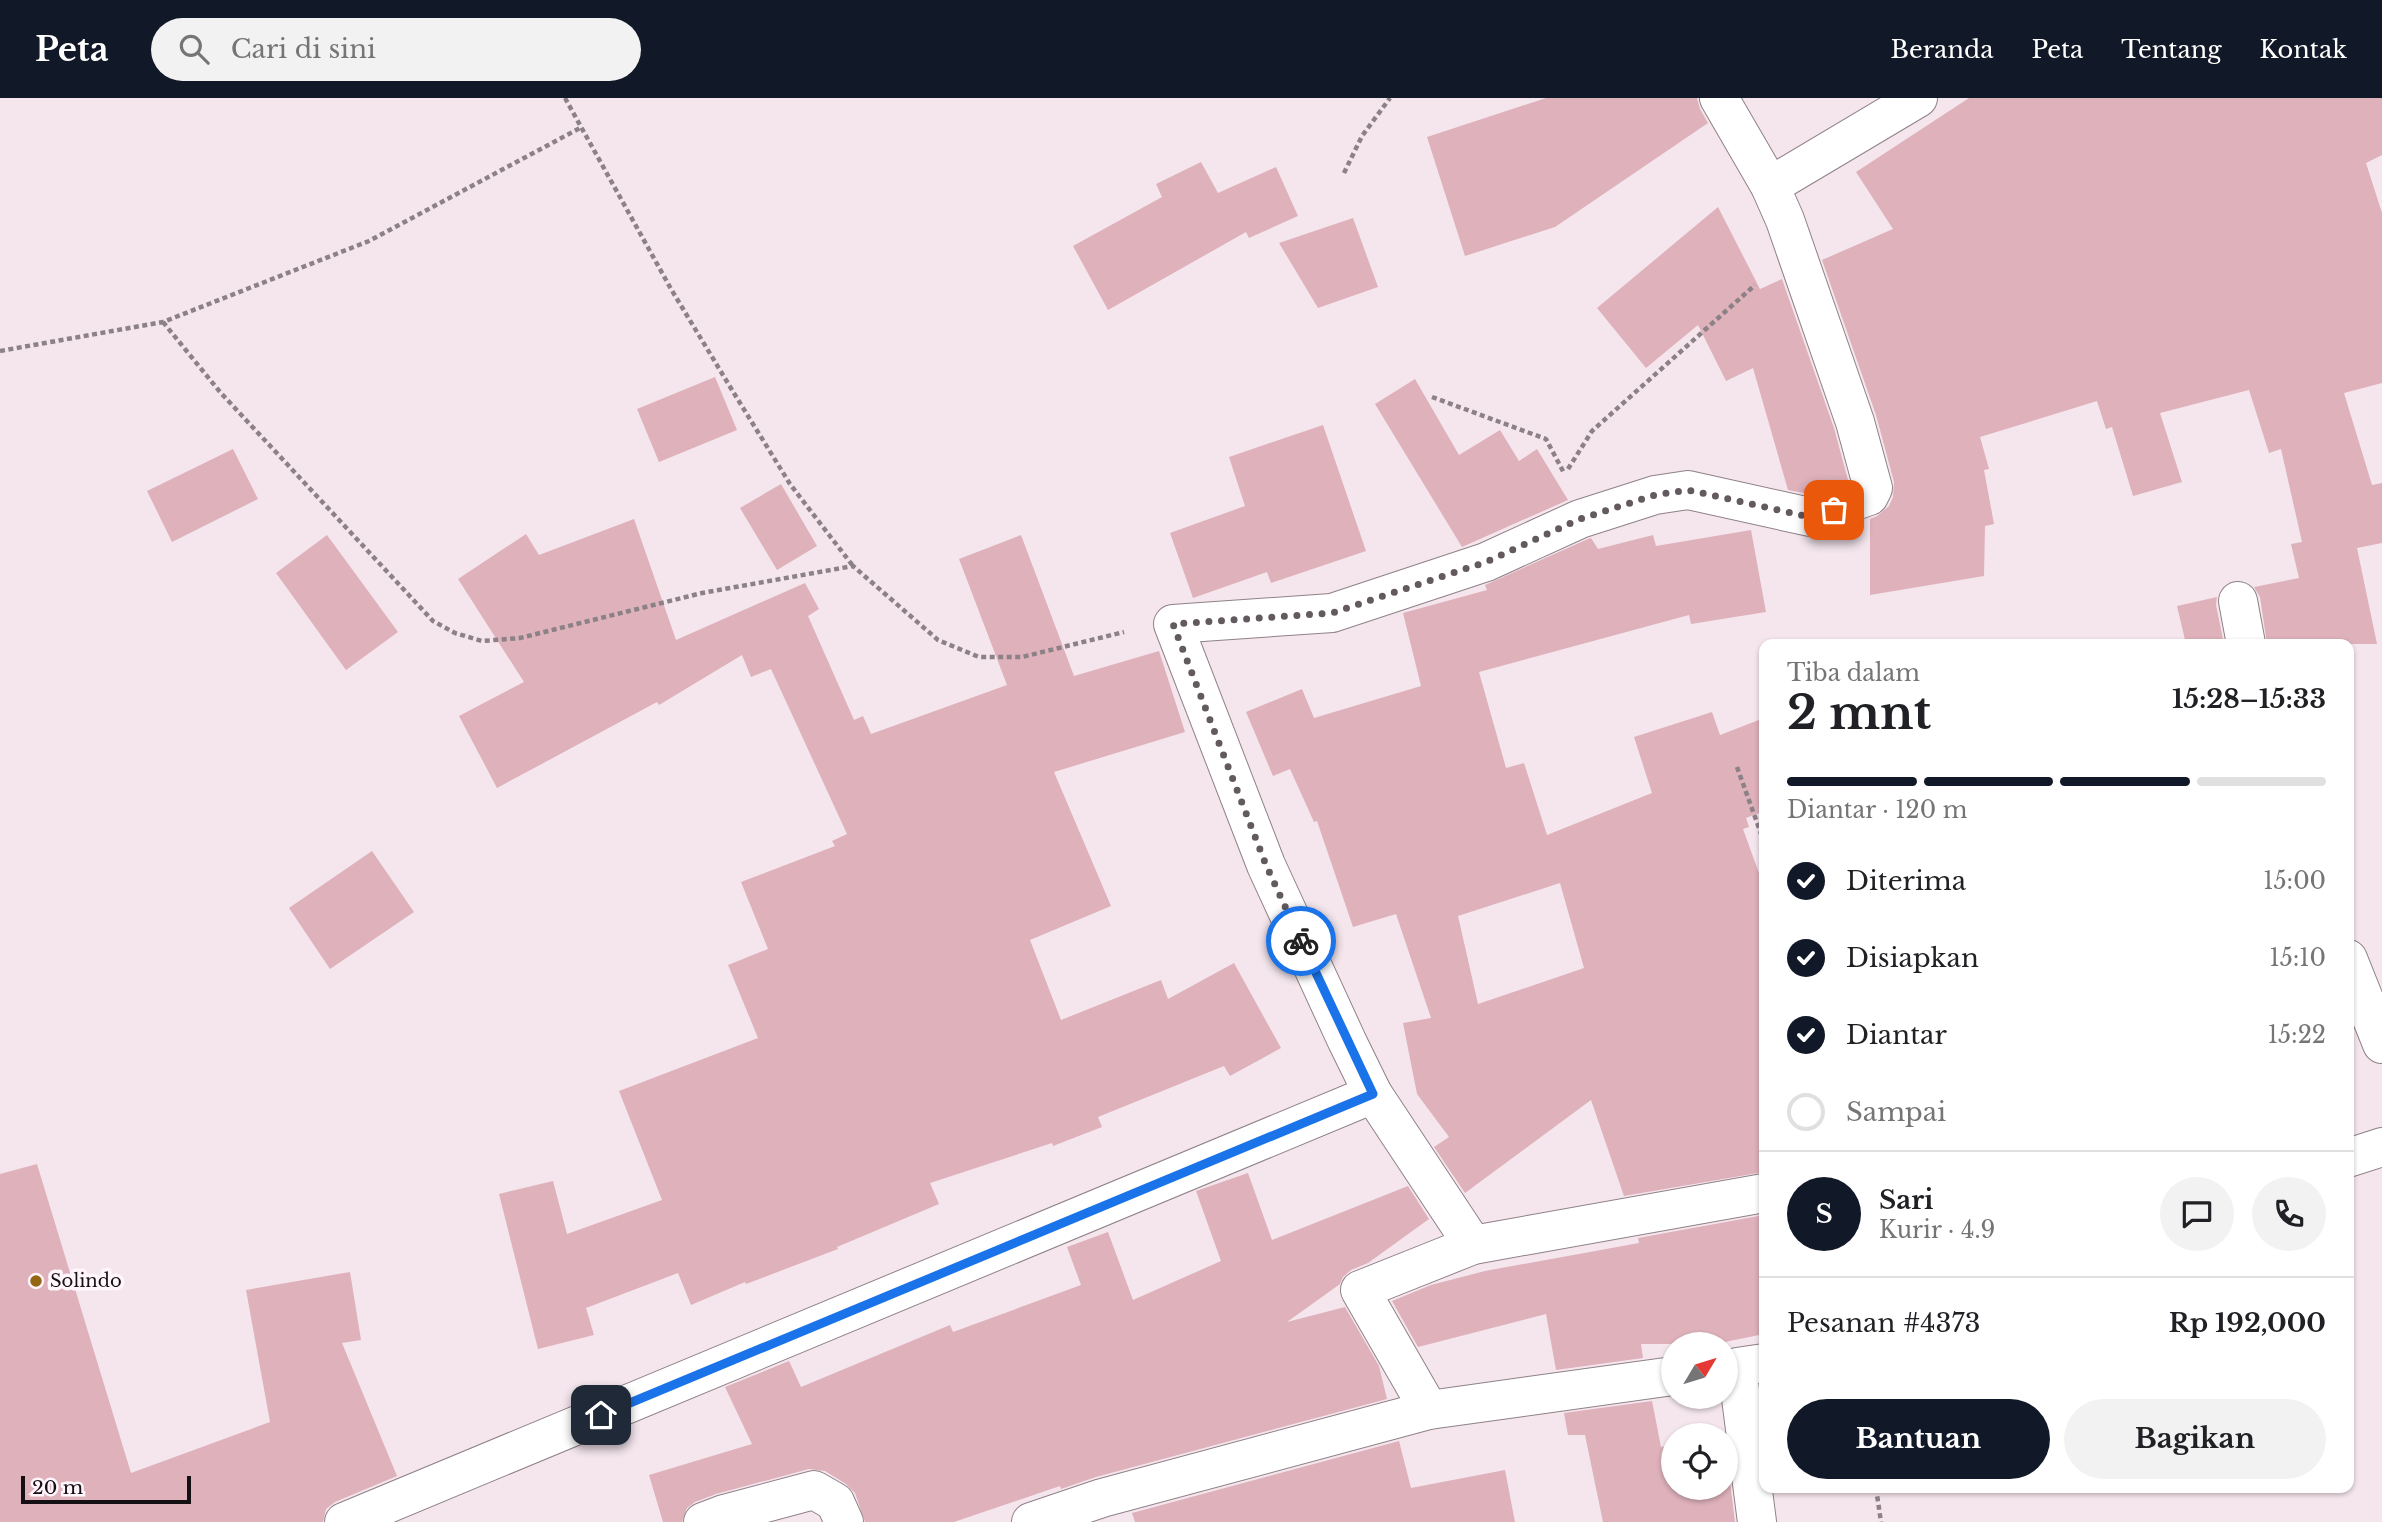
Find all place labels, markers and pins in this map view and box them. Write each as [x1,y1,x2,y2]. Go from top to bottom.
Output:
pin [1804,480,1864,540]
place label: Solindo [50,1270,122,1292]
marker: Solindo [28,1273,44,1289]
pin [571,1385,631,1445]

